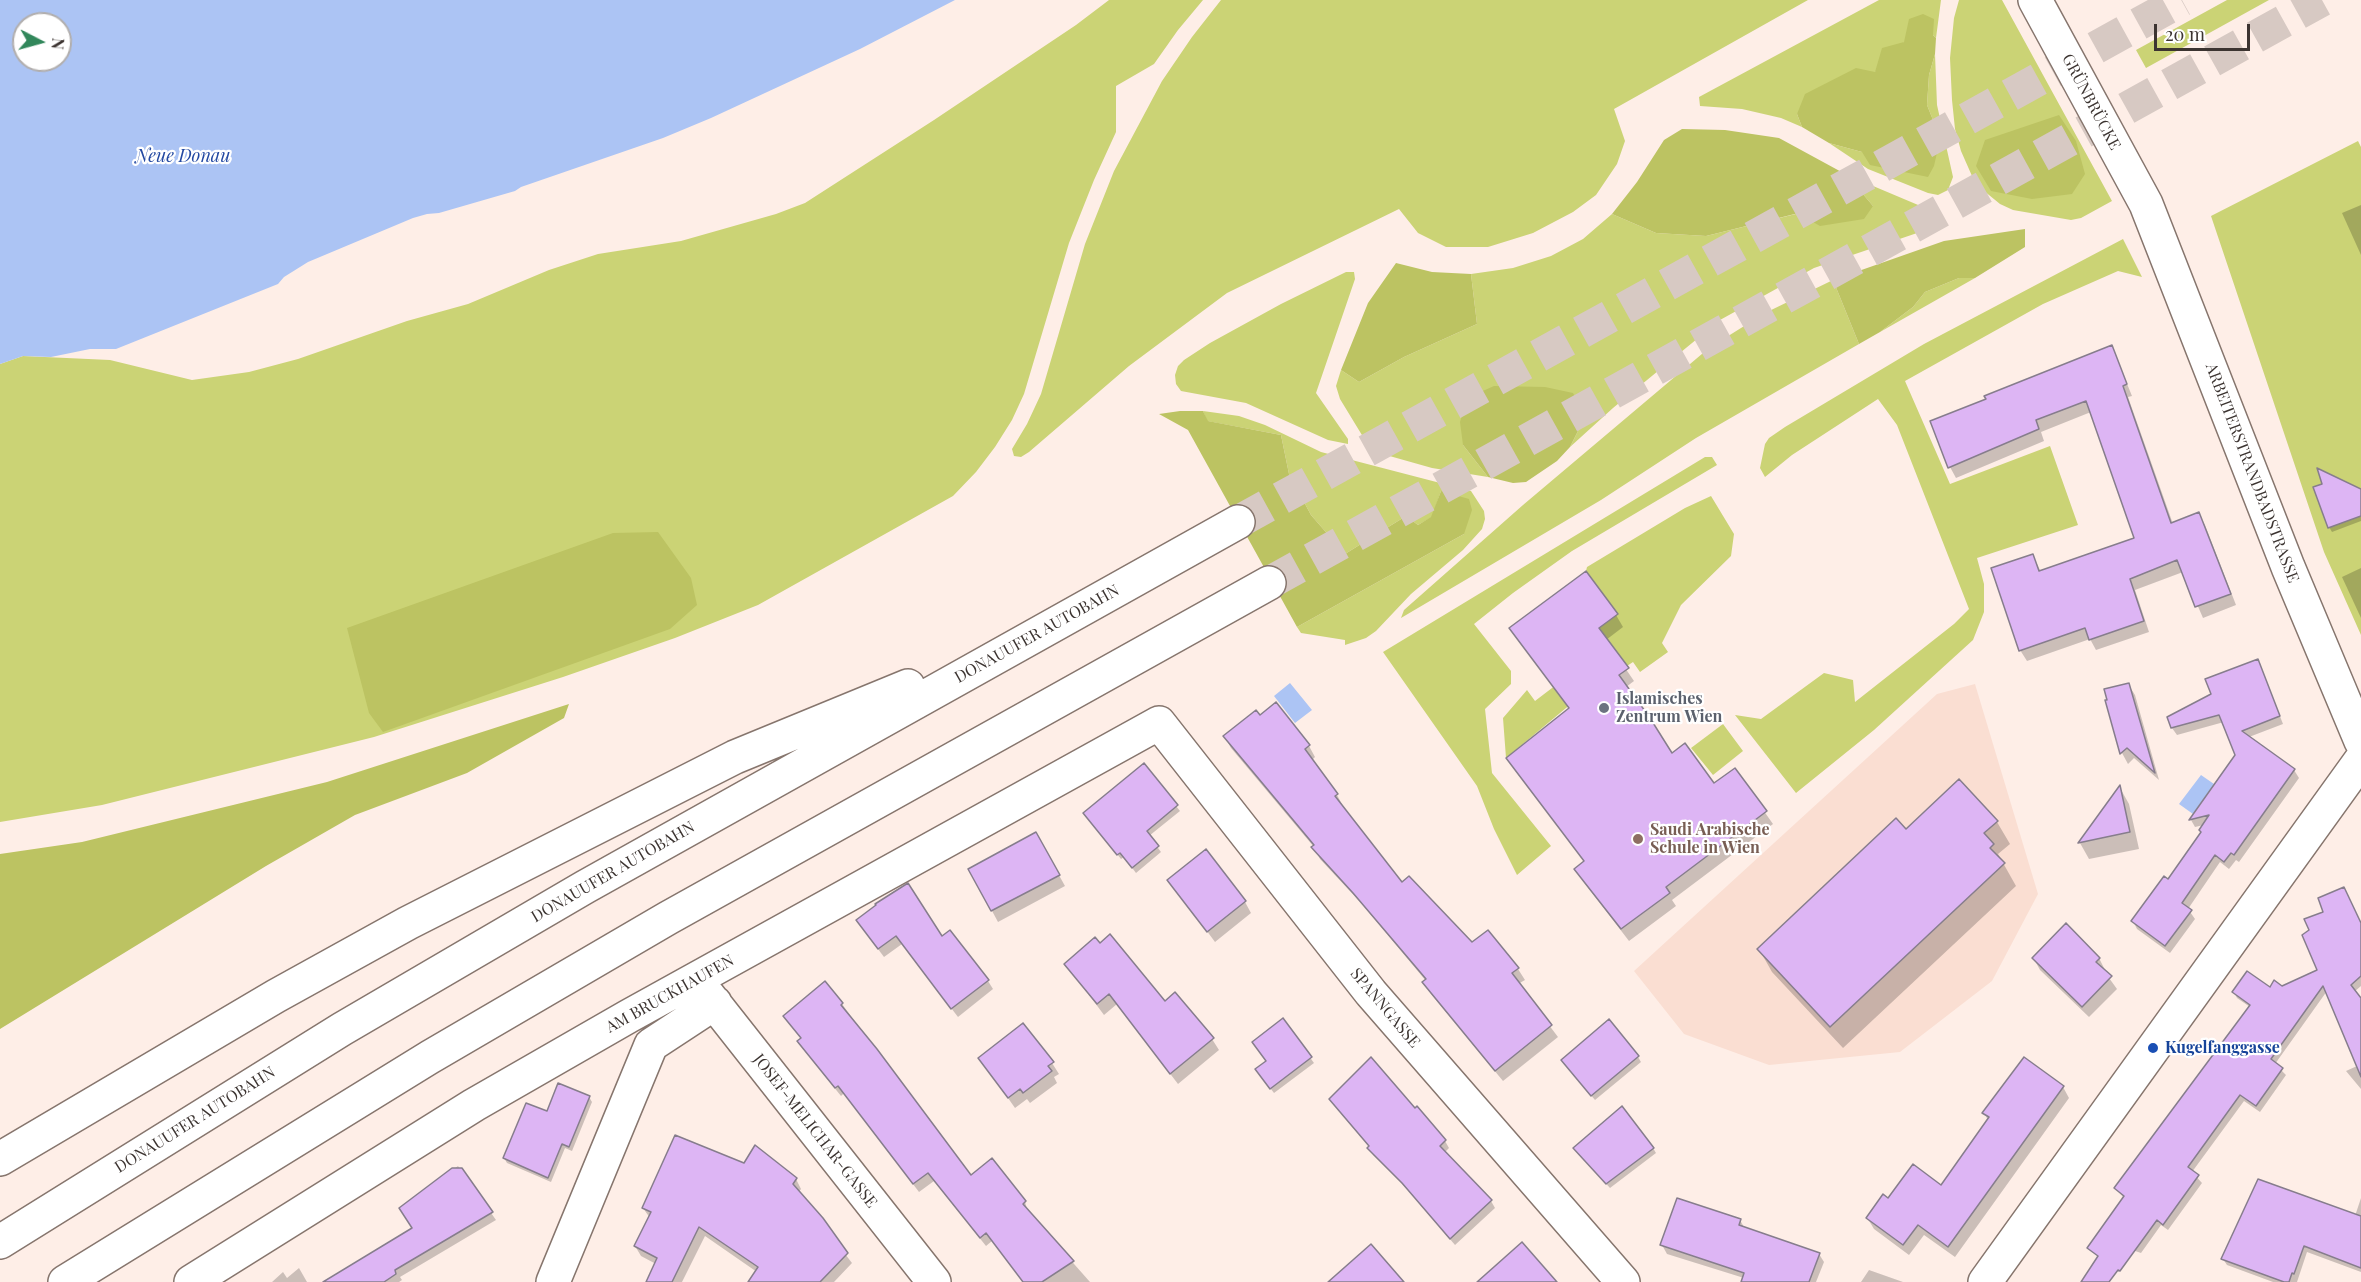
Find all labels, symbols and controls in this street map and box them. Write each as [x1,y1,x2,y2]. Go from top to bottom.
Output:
north arrow [12,12,72,72]
scale bar [2157,12,2253,50]
text: 20 m [2165,22,2205,46]
text: N [47,37,69,51]
street label: GRÜNBRÜCKE [2058,51,2124,153]
water label: Neue Donau [136,145,230,167]
street label: ARBEITERSTRANDBADSTRASSE [2201,360,2303,586]
street label: DONAUUFER AUTOBAHN [951,581,1123,687]
place label: Islamisches Zentrum Wien [1616,689,1722,727]
marker: Islamisches Zentrum Wien [1597,701,1611,715]
street label: DONAUUFER AUTOBAHN [528,817,698,927]
place label: Saudi Arabische Schule in Wien [1650,820,1770,858]
marker: Saudi Arabische Schule in Wien [1631,832,1645,846]
street label: AM BRUCKHAUFEN [603,951,737,1037]
street label: SPANNGASSE [1346,964,1424,1052]
place label: Kugelfanggasse [2165,1038,2280,1058]
marker: Kugelfanggasse [2146,1041,2160,1055]
street label: JOSEF-MELICHAR-GASSE [749,1050,881,1212]
street label: DONAUUFER AUTOBAHN [111,1063,279,1177]

